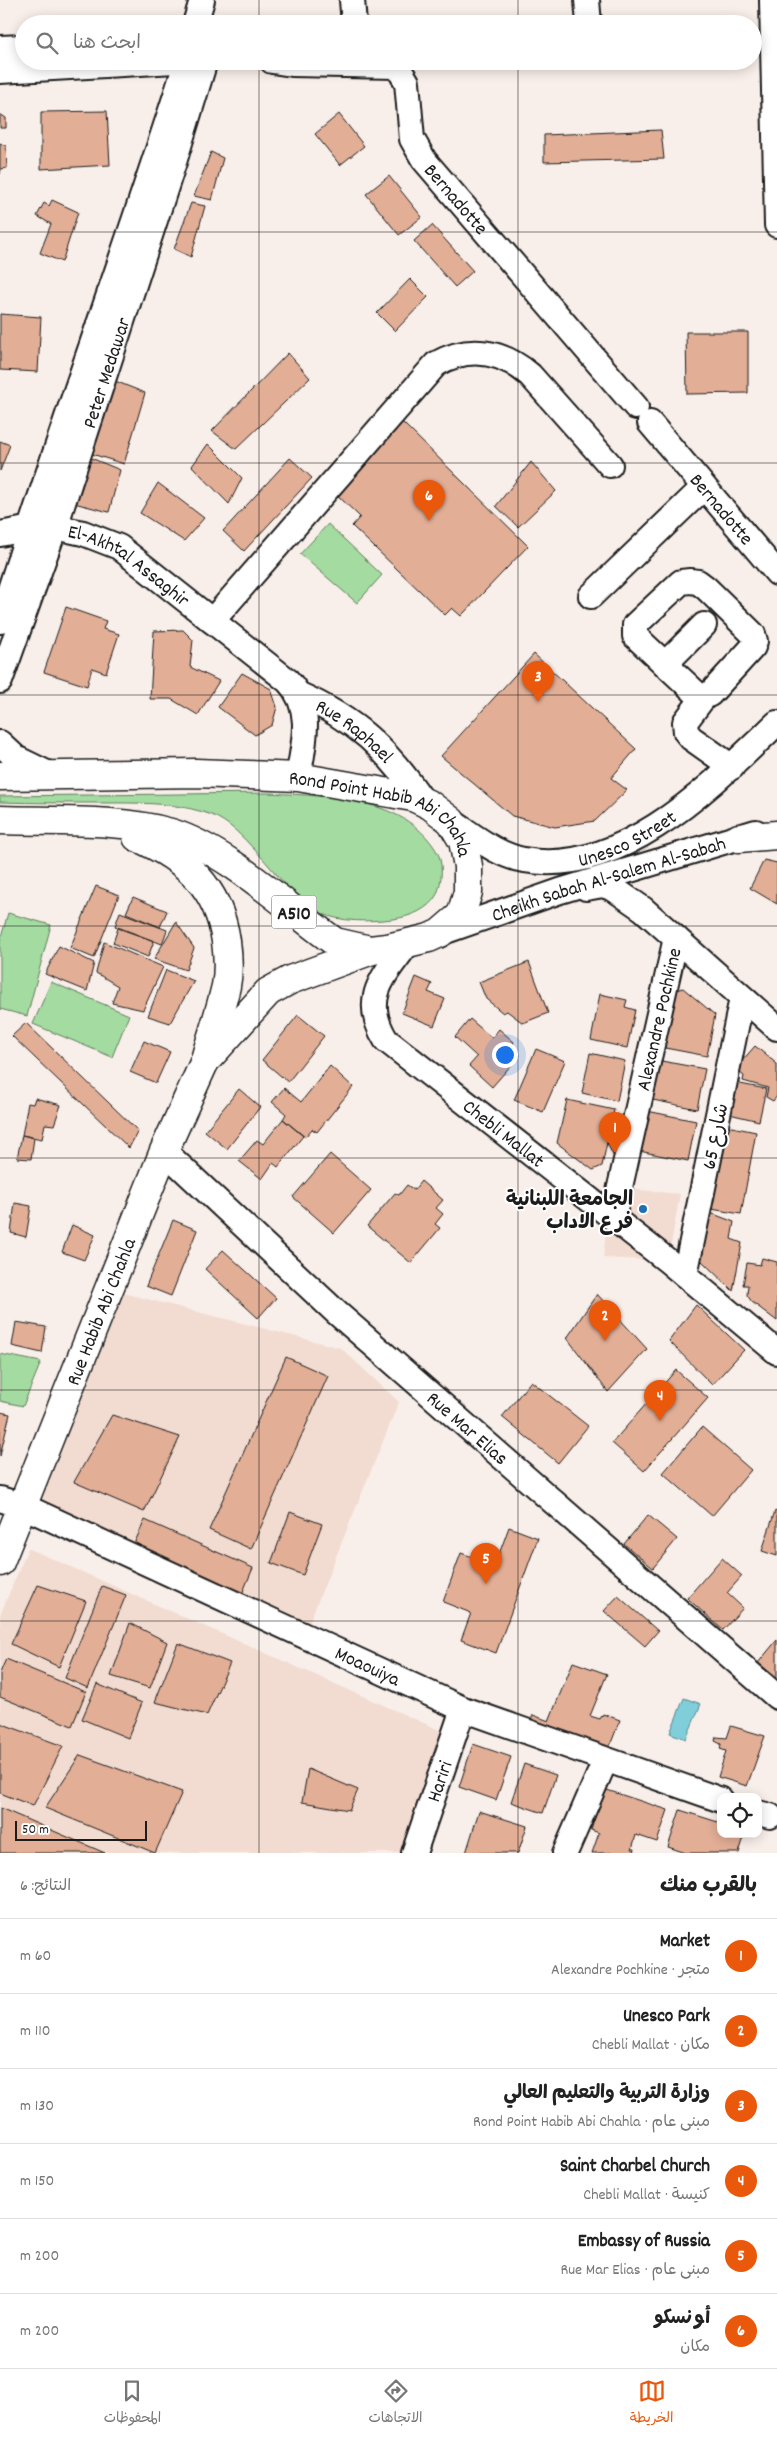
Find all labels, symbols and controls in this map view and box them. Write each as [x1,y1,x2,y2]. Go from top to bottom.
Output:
search box [15,15,762,70]
icon: search [33,29,61,57]
text: ابحث هنا [73,31,141,58]
street label: Bernadotte [416,158,493,242]
street label: Peter Medawar [77,314,140,433]
street label: Bernadotte [682,468,759,553]
pin: 6 [413,480,445,521]
street label: El-Akhtal Assaghir [65,519,195,615]
pin: 3 [522,661,554,702]
street label: Rue Raphael [310,694,399,771]
street label: Rond Point Habib Abi Chahla [288,766,477,860]
street label: Unesco Street [576,805,683,876]
street label: Cheikh Sabah Al-Salem Al-Sabah [488,831,730,931]
road number: A510 [272,896,316,929]
street label: Alexandre Pochkine [631,945,690,1094]
your location [492,1042,518,1068]
street label: Chebli Mallat [456,1094,549,1176]
street label: شارع 65 [696,1101,738,1172]
pin: 1 [599,1112,631,1153]
place label: الجامعة اللبنانية فرع الاداب [506,1187,633,1238]
marker: الجامعة اللبنانية فرع الاداب [637,1203,649,1215]
street label: Rue Habib Abi Chahla [61,1234,145,1390]
pin: 2 [589,1300,621,1341]
pin: 4 [644,1380,676,1421]
street label: Rue Mar Elias [419,1386,513,1473]
pin: 5 [470,1543,502,1584]
street label: Moaouiya [330,1641,404,1695]
street label: Hariri [421,1757,461,1806]
map controls [717,1793,762,1838]
button: locate [717,1793,762,1838]
scale bar [15,1818,148,1841]
text: 50 m [22,1820,49,1840]
text: بالقرب منك [660,1872,757,1902]
text: النتائج: 6 [20,1875,71,1898]
text: Market [660,1929,710,1956]
text: 60 m [20,1945,51,1968]
text: 1 [739,1945,743,1968]
text: متجر · Alexandre Pochkine [551,1959,710,1982]
text: Unesco Park [623,2004,710,2031]
text: 110 m [20,2020,50,2043]
text: 2 [738,2020,745,2043]
text: مكان · Chebli Mallat [592,2034,710,2057]
text: وزارة التربية والتعليم العالي [503,2081,710,2108]
text: 130 m [20,2095,54,2118]
text: 3 [737,2095,745,2118]
text: مبنى عام · Rond Point Habib Abi Chahla [473,2111,710,2134]
text: Saint Charbel Church [560,2154,710,2181]
text: 150 m [20,2170,54,2193]
text: 4 [738,2170,744,2193]
text: كنيسة · Chebli Mallat [583,2184,710,2207]
text: Embassy of Russia [578,2229,710,2256]
text: 200 m [20,2245,59,2268]
text: 5 [737,2245,745,2268]
text: مبنى عام · Rue Mar Elias [560,2259,710,2282]
text: أونسكو [654,2306,710,2333]
text: 200 m [20,2320,59,2343]
text: 6 [737,2320,745,2343]
text: مكان [680,2336,710,2359]
tab: المحفوظات [104,2377,161,2430]
tab: الاتجاهات [368,2377,423,2430]
tab: الخريطة [630,2377,673,2430]

